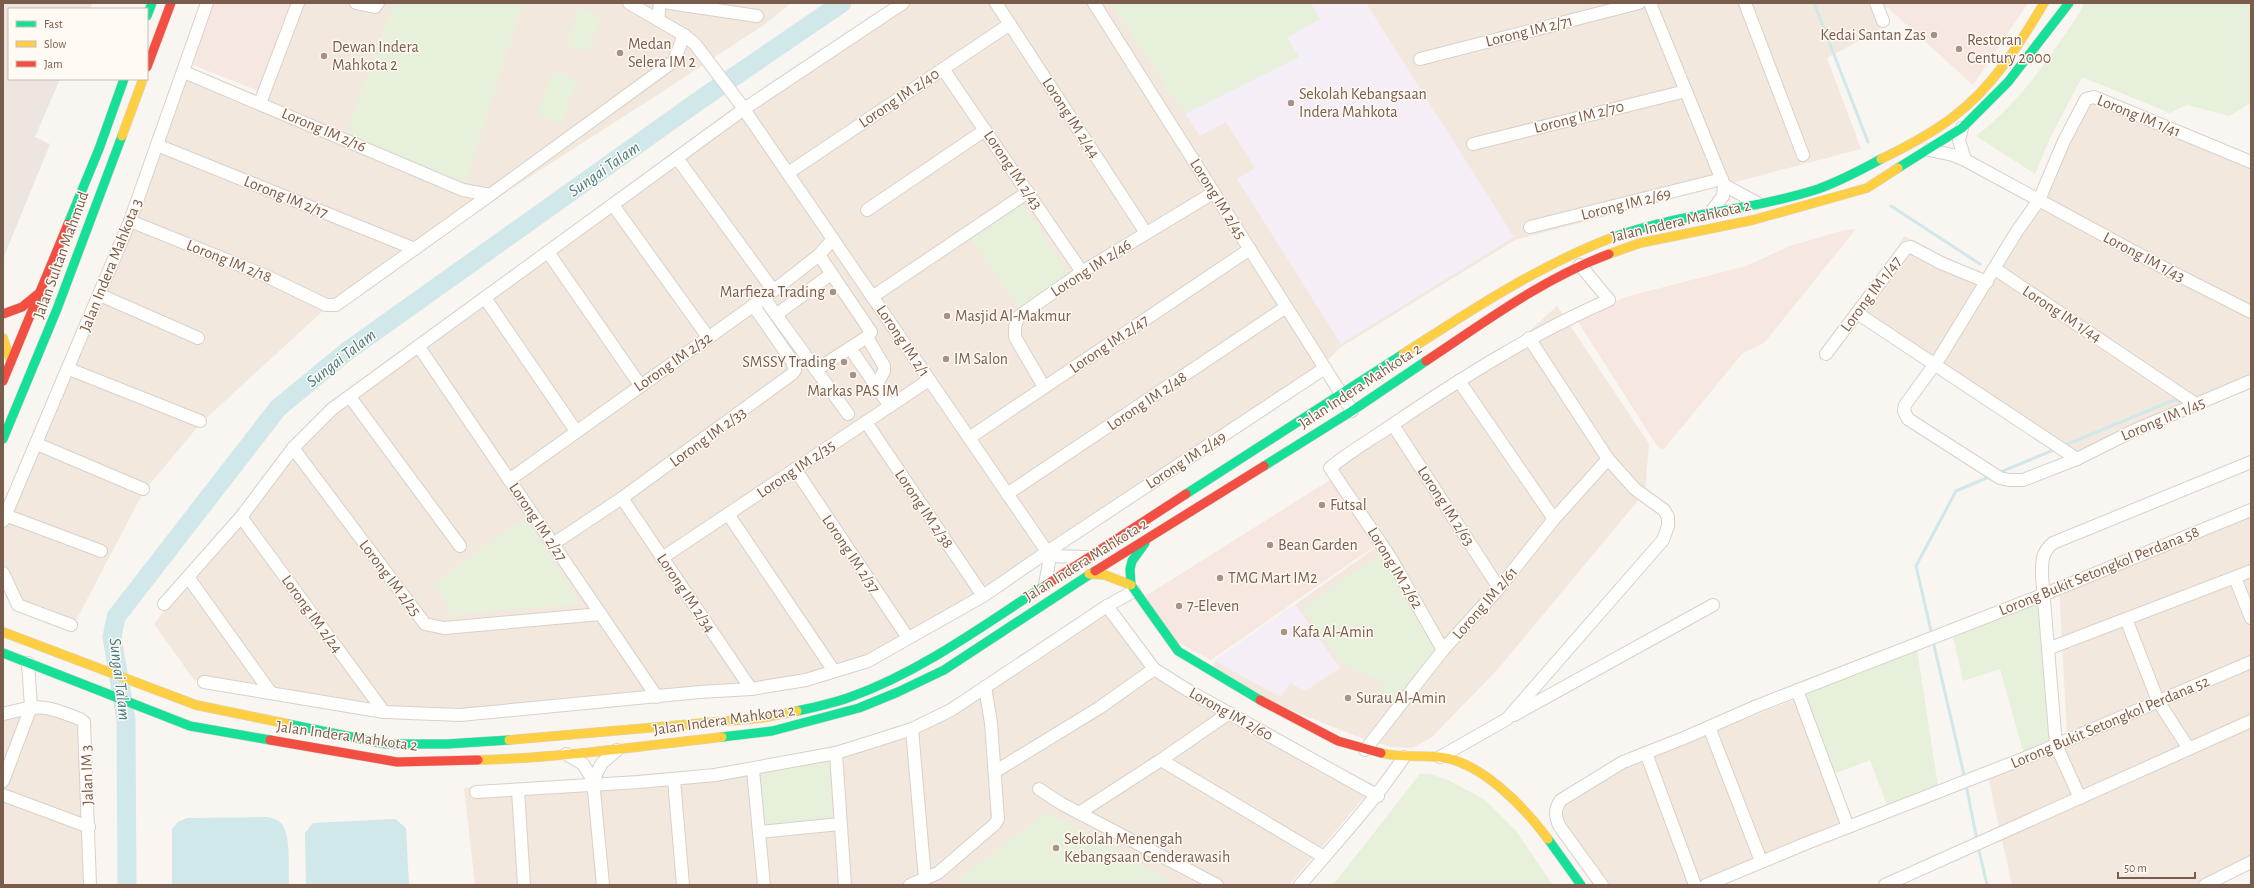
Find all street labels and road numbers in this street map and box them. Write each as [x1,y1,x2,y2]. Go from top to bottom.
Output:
street label: Lorong IM 2/71 [1484,12,1574,50]
street label: Lorong IM 2/40 [856,65,942,131]
street label: Lorong IM 2/44 [1039,75,1103,161]
street label: Lorong IM 1/41 [2095,92,2183,140]
street label: Lorong IM 2/70 [1532,98,1626,136]
street label: Lorong IM 2/16 [279,105,369,155]
street label: Lorong IM 2/43 [981,128,1045,212]
street label: Lorong IM 2/45 [1187,156,1249,242]
street label: Lorong IM 2/17 [242,173,331,221]
street label: Lorong IM 2/69 [1579,185,1673,223]
street label: Jalan Sultan Mahmud [31,189,91,321]
street label: Jalan Indera Mahkota 3 [77,196,145,334]
street label: Jalan Indera Mahkota 2 [1610,197,1752,245]
street label: Lorong IM 1/43 [2101,229,2187,285]
street label: Lorong IM 2/46 [1048,236,1134,300]
street label: Lorong IM 2/18 [184,237,274,285]
street label: Lorong IM 1/47 [1838,253,1905,335]
street label: Lorong IM 1/44 [2020,283,2105,346]
street label: Lorong IM 2/1 [873,302,933,380]
street label: Lorong IM 2/47 [1067,312,1152,376]
street label: Lorong IM 2/32 [631,329,715,395]
street label: Jalan Indera Mahkota 2 [1296,340,1424,432]
street label: Lorong IM 2/48 [1104,369,1190,433]
street label: Lorong IM 1/45 [2119,394,2207,444]
street label: Lorong IM 2/33 [667,404,749,470]
street label: Lorong IM 2/49 [1143,428,1229,492]
street label: Lorong IM 2/35 [754,437,838,501]
street label: Lorong IM 2/63 [1414,463,1478,549]
street label: Lorong IM 2/38 [892,467,956,551]
street label: Lorong IM 2/27 [506,480,570,564]
street label: Lorong IM 2/37 [819,512,883,596]
street label: Jalan Indera Mahkota 2 [1021,515,1151,605]
street label: Lorong Bukit Setongkol Perdana 58 [1997,523,2201,619]
street label: Lorong IM 2/62 [1364,524,1426,612]
street label: Lorong IM 2/25 [356,537,424,619]
street label: Lorong IM 2/34 [654,551,718,636]
street label: Lorong IM 2/61 [1449,564,1521,642]
street label: Lorong IM 2/24 [278,572,346,656]
street label: Lorong Bukit Setongkol Perdana 52 [2008,673,2212,771]
street label: Lorong IM 2/60 [1186,684,1276,744]
street label: Jalan Indera Mahkota 2 [652,702,796,738]
street label: Jalan Indera Mahkota 2 [275,718,419,754]
street label: Jalan IM 3 [78,745,96,805]

